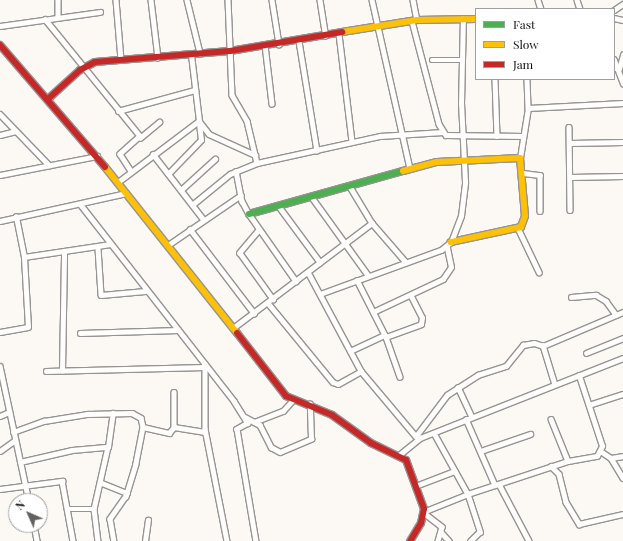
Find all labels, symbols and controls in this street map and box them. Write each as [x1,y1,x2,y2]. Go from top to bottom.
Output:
legend [475,8,615,80]
text: Fast [513,16,535,32]
text: Slow [513,36,539,52]
text: Jam [513,56,533,72]
north arrow [8,493,48,533]
text: N [12,497,28,513]

